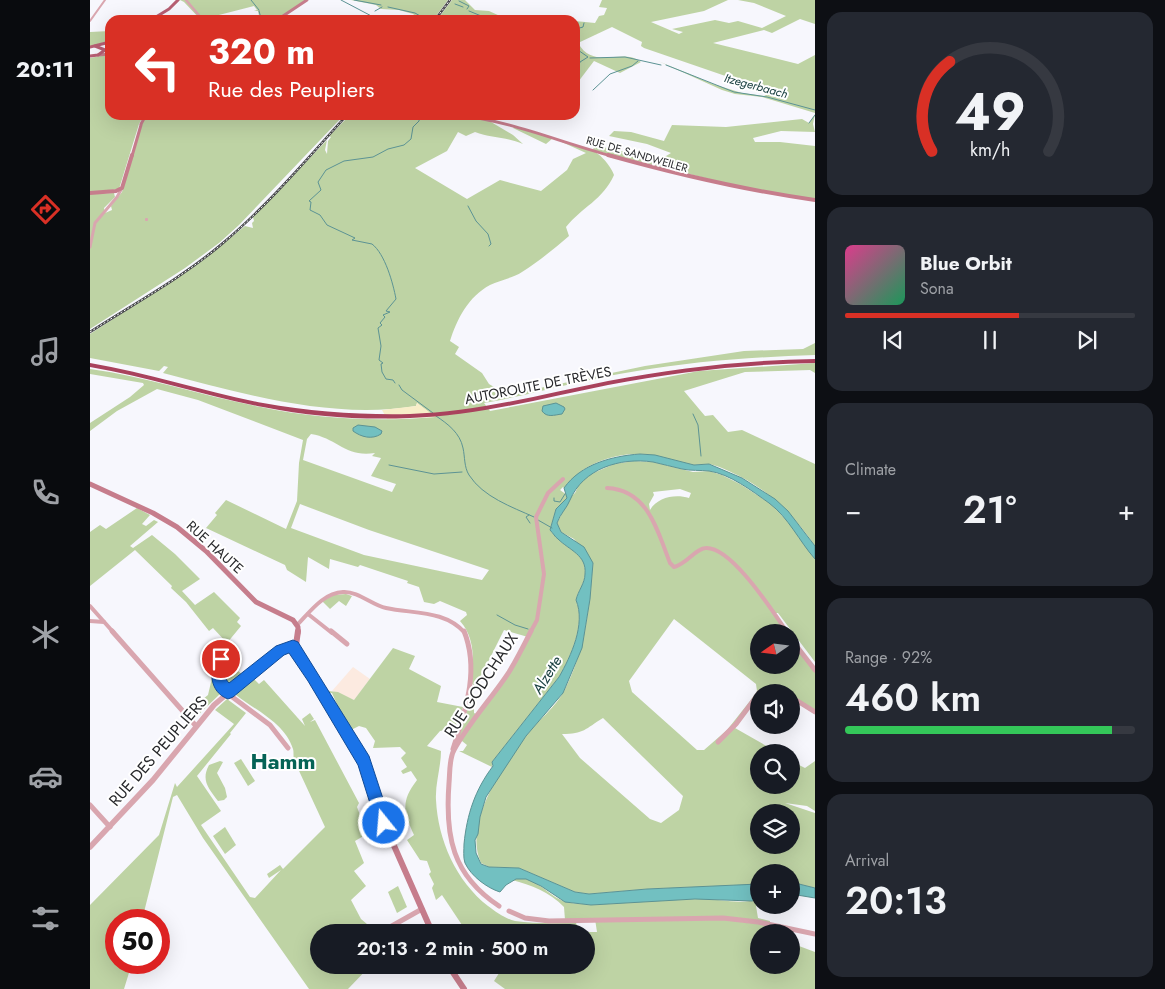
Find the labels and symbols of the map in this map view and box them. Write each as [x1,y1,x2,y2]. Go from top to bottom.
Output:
water label: Itzegerbaach [722,69,790,103]
street label: RUE DE SANDWEILER [584,132,690,176]
street label: AUTOROUTE DE TRÈVES [463,361,613,409]
street label: RUE HAUTE [182,516,248,578]
north arrow [750,624,800,674]
street label: RUE GODCHAUX [439,628,523,742]
pin [200,638,242,680]
water label: Alzette [526,651,568,699]
street label: RUE DES PEUPLIERS [103,691,213,811]
district label: Hamm [250,745,316,777]
position arrow [357,796,409,848]
speed limit sign: 50 [105,909,170,974]

